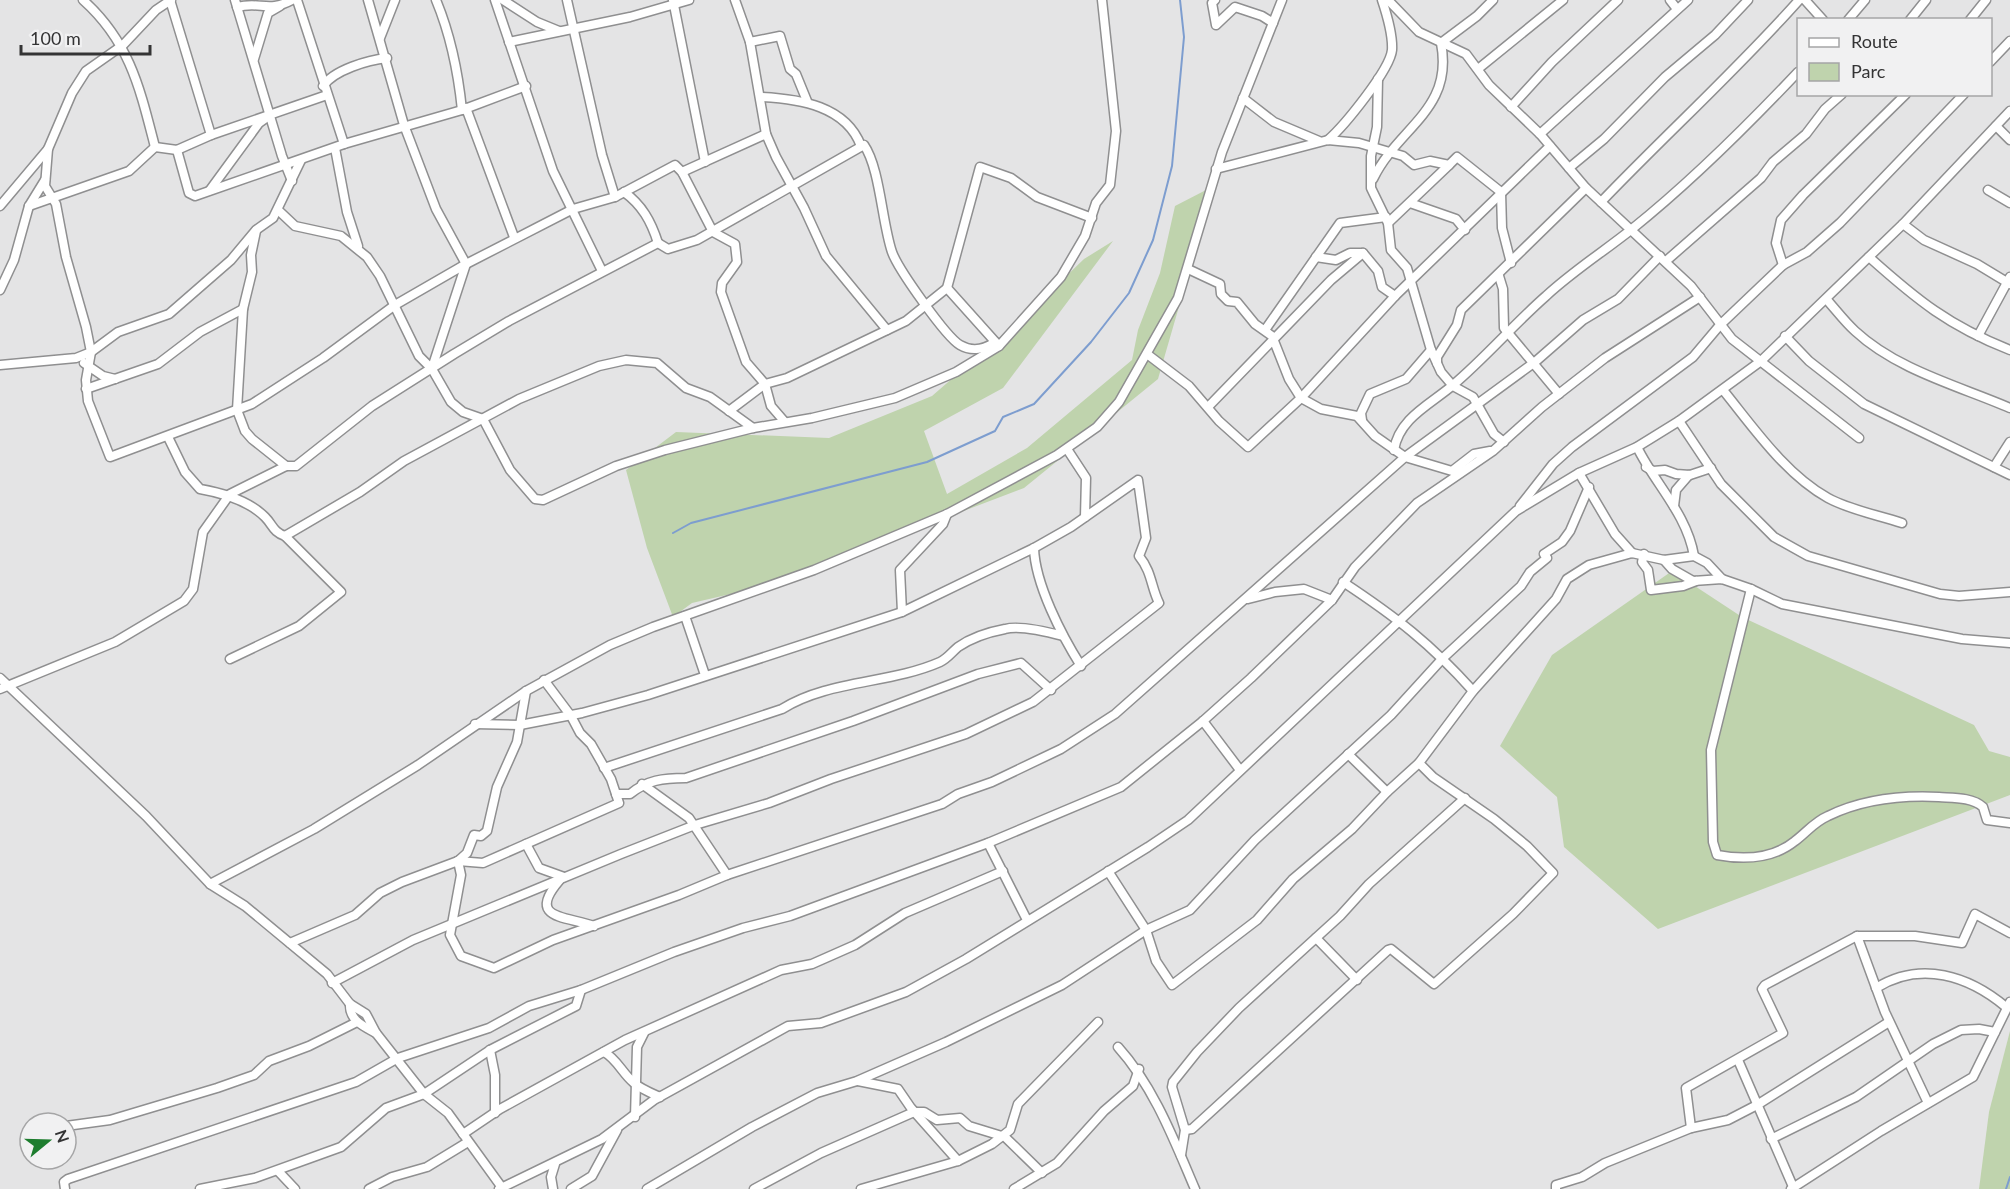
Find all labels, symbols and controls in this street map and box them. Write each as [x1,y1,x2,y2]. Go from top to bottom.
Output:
scale bar [21,18,150,56]
legend [1797,18,1992,96]
text: 100 m [30,27,81,49]
text: Route [1851,30,1898,52]
text: Parc [1851,60,1886,82]
north arrow [18,1111,78,1171]
text: N [52,1127,74,1145]

